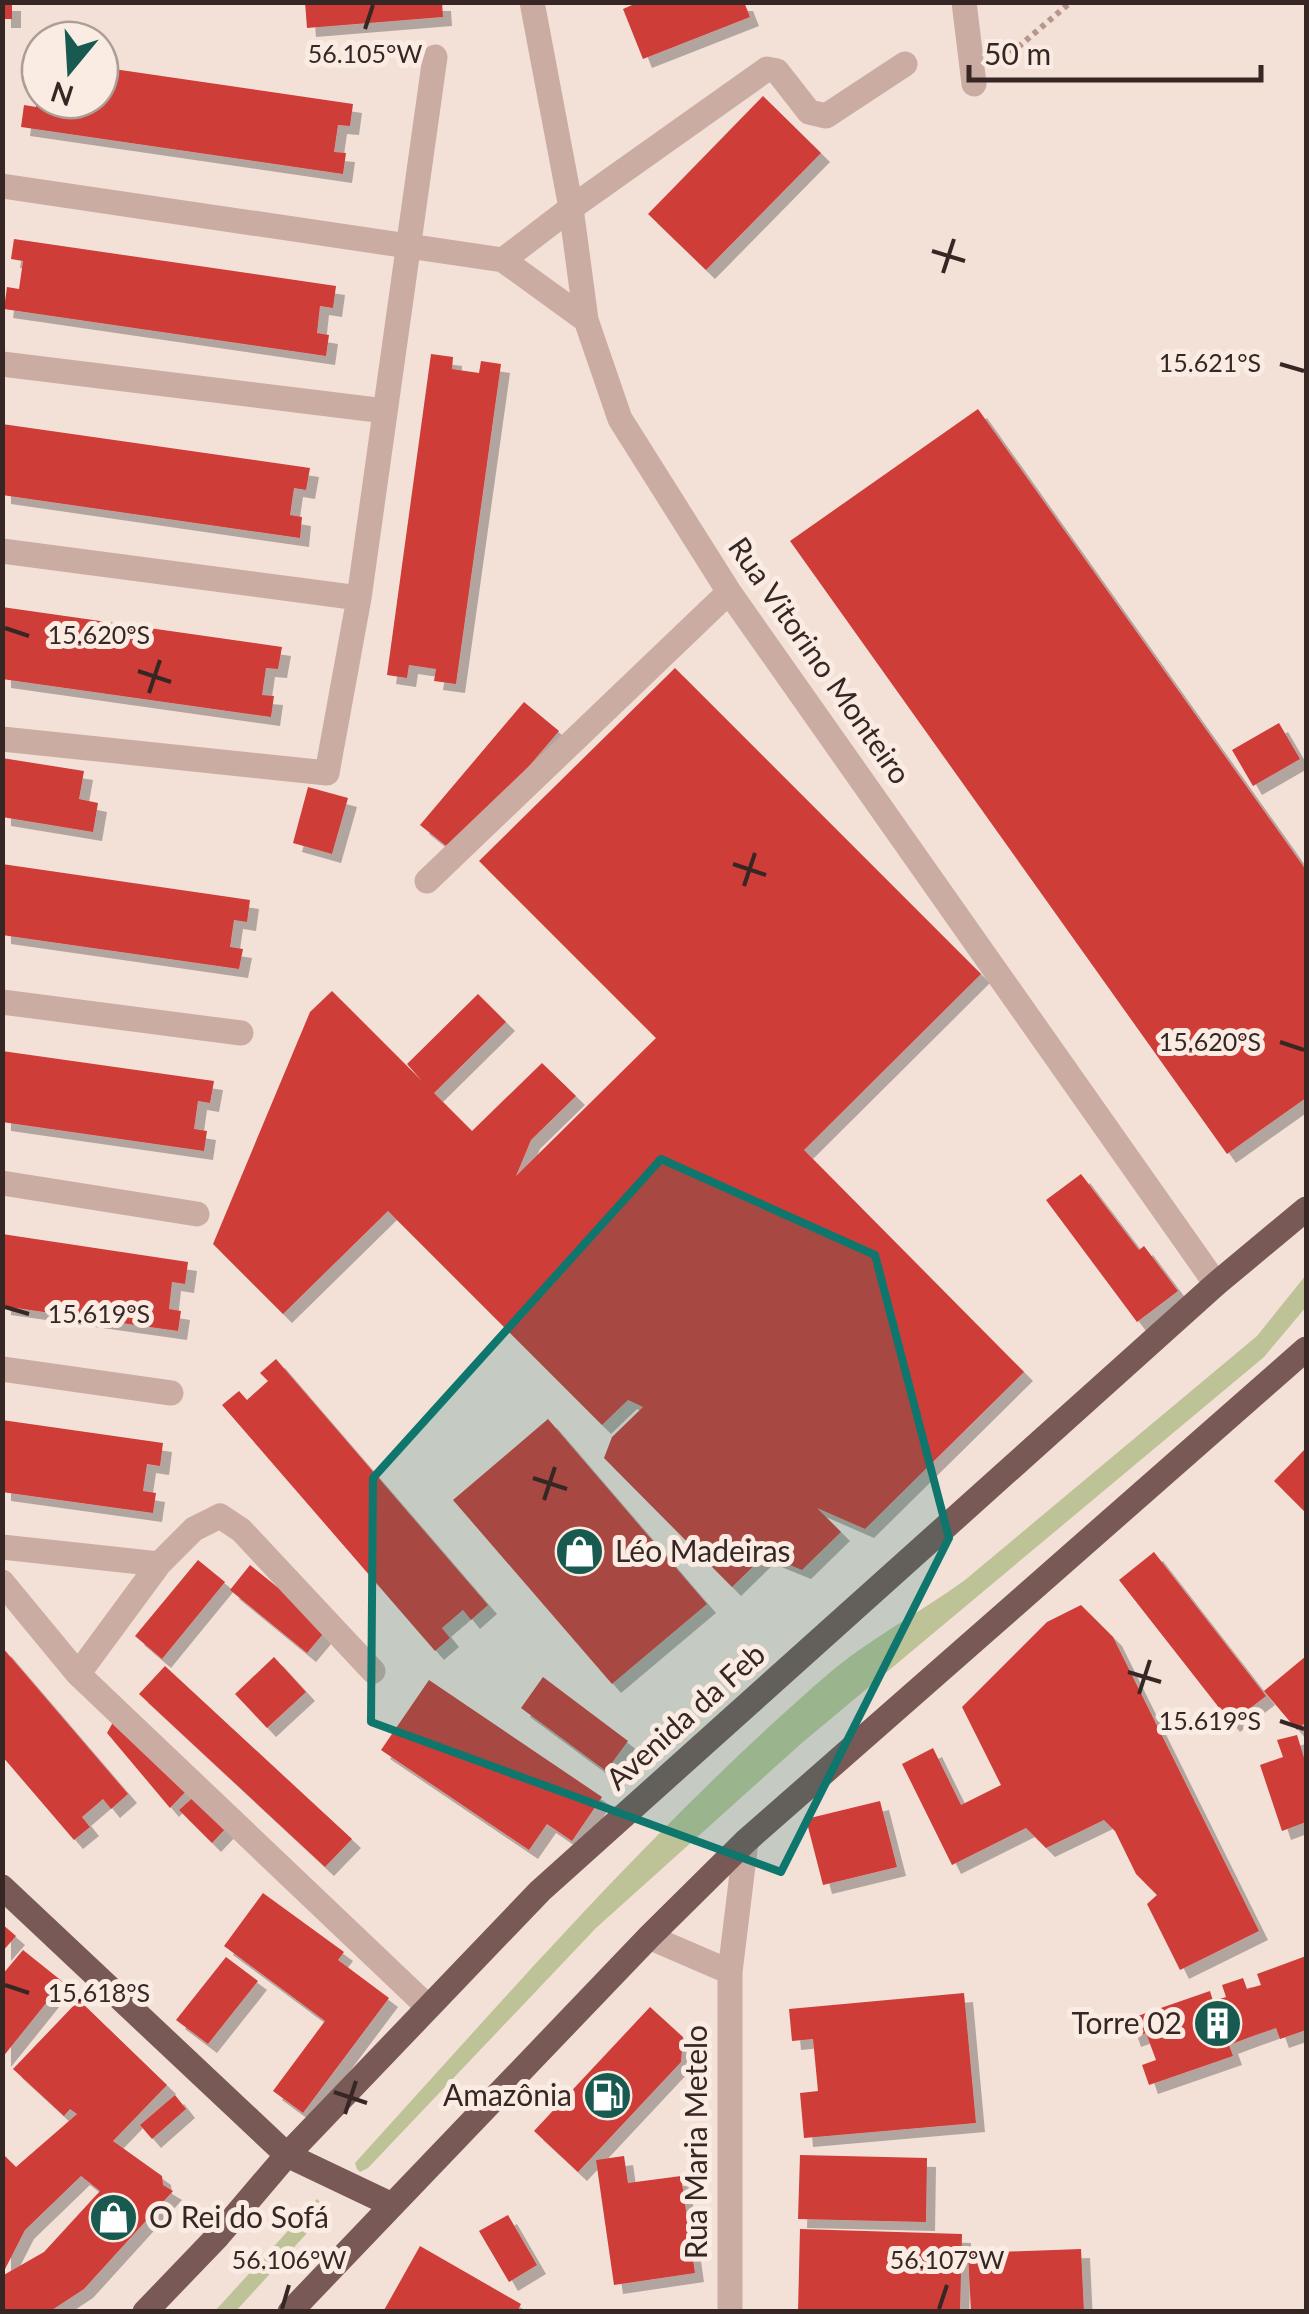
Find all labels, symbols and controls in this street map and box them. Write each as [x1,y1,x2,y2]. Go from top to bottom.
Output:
north arrow [20,20,120,120]
scale bar [969,20,1262,82]
text: 50 m [984,35,1051,71]
text: 56.105°W [308,38,422,68]
text: N [46,75,77,114]
text: 15.621°S [1159,347,1261,377]
street label: Rua Vitorino Monteiro [722,529,919,790]
text: 15.620°S [48,619,150,649]
text: 15.620°S [1159,1026,1261,1056]
text: 15.619°S [48,1298,150,1328]
shop icon: Léo Madeiras [554,1526,606,1578]
place label: Léo Madeiras [615,1532,791,1568]
street label: Avenida da Feb [598,1635,771,1796]
text: 15.619°S [1159,1705,1261,1735]
text: 15.618°S [48,1977,150,2007]
building icon: Torre 02 [1191,1998,1243,2050]
place label: Torre 02 [1071,2004,1182,2040]
street label: Rua Maria Metelo [677,2025,713,2259]
fuel station icon: Amazônia [581,2070,633,2122]
place label: Amazônia [443,2076,572,2112]
shop icon: O Rei do Sofá [88,2192,140,2244]
place label: O Rei do Sofá [149,2198,329,2234]
text: 56.106°W [232,2244,346,2274]
text: 56.107°W [890,2244,1004,2274]

